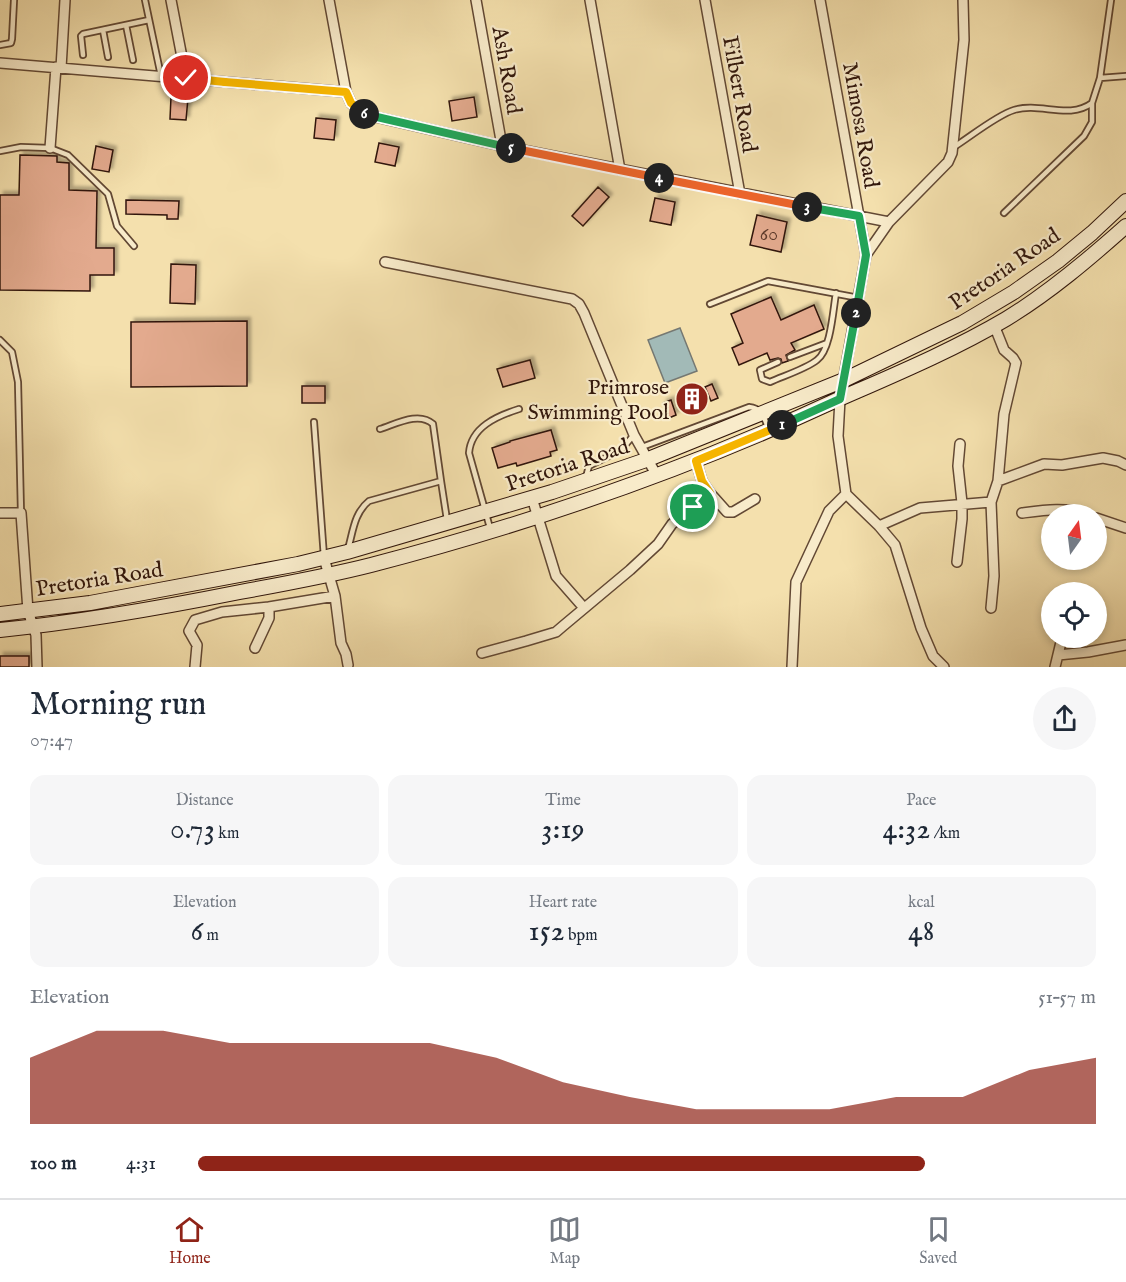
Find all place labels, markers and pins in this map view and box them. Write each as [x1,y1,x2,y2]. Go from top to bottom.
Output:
pin [160,52,211,103]
pin: 6 [349,99,379,129]
pin: 5 [496,133,526,163]
pin: 4 [644,163,674,193]
pin: 3 [792,192,822,222]
pin: 2 [841,298,871,328]
place label: Primrose Swimming Pool [527,374,669,427]
building icon: Primrose Swimming Pool [674,381,710,417]
pin: 1 [767,410,797,440]
pin [667,481,718,532]

